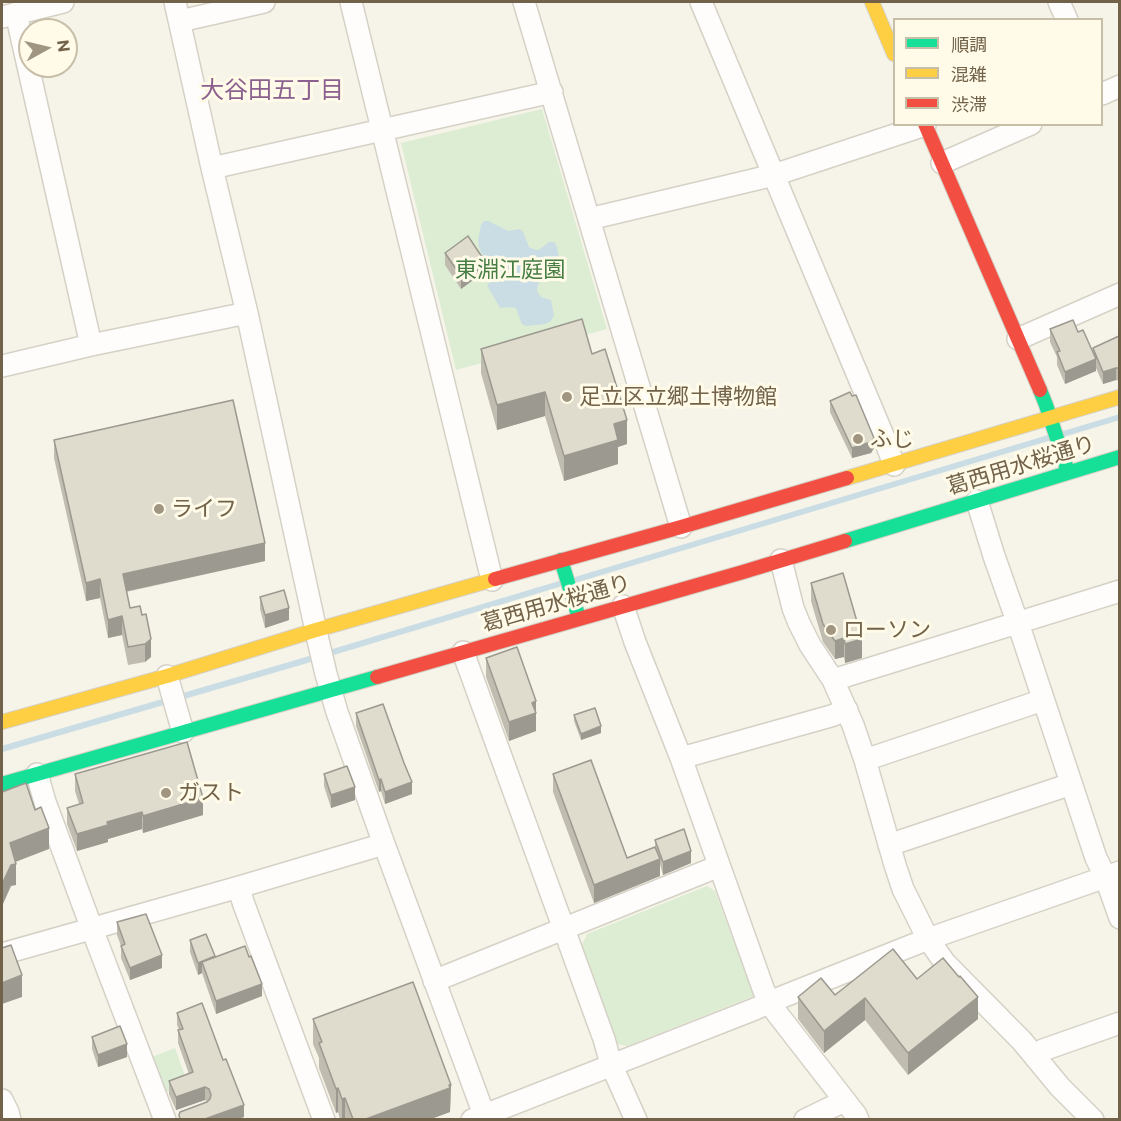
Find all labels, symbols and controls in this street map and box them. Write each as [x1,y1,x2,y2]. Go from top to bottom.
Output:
north arrow [18,18,78,78]
legend [893,18,1103,126]
text: 順調 [951,33,987,55]
text: N [54,38,75,53]
text: 混雑 [951,63,987,85]
district label: 大谷田五丁目 [200,76,344,104]
text: 渋滞 [951,93,987,115]
park label: 東淵江庭園 [455,257,565,283]
place label: 足立区立郷土博物館 [579,384,777,410]
marker: 足立区立郷土博物館 [560,390,574,404]
place label: ふじ [870,426,914,452]
street label: 葛西用水桜通り [944,430,1098,500]
marker: ふじ [851,432,865,446]
place label: ライフ [171,496,237,522]
marker: ライフ [152,502,166,516]
street label: 葛西用水桜通り [478,569,634,637]
place label: ローソン [843,617,931,643]
marker: ローソン [824,623,838,637]
place label: ガスト [178,780,244,806]
marker: ガスト [159,786,173,800]

